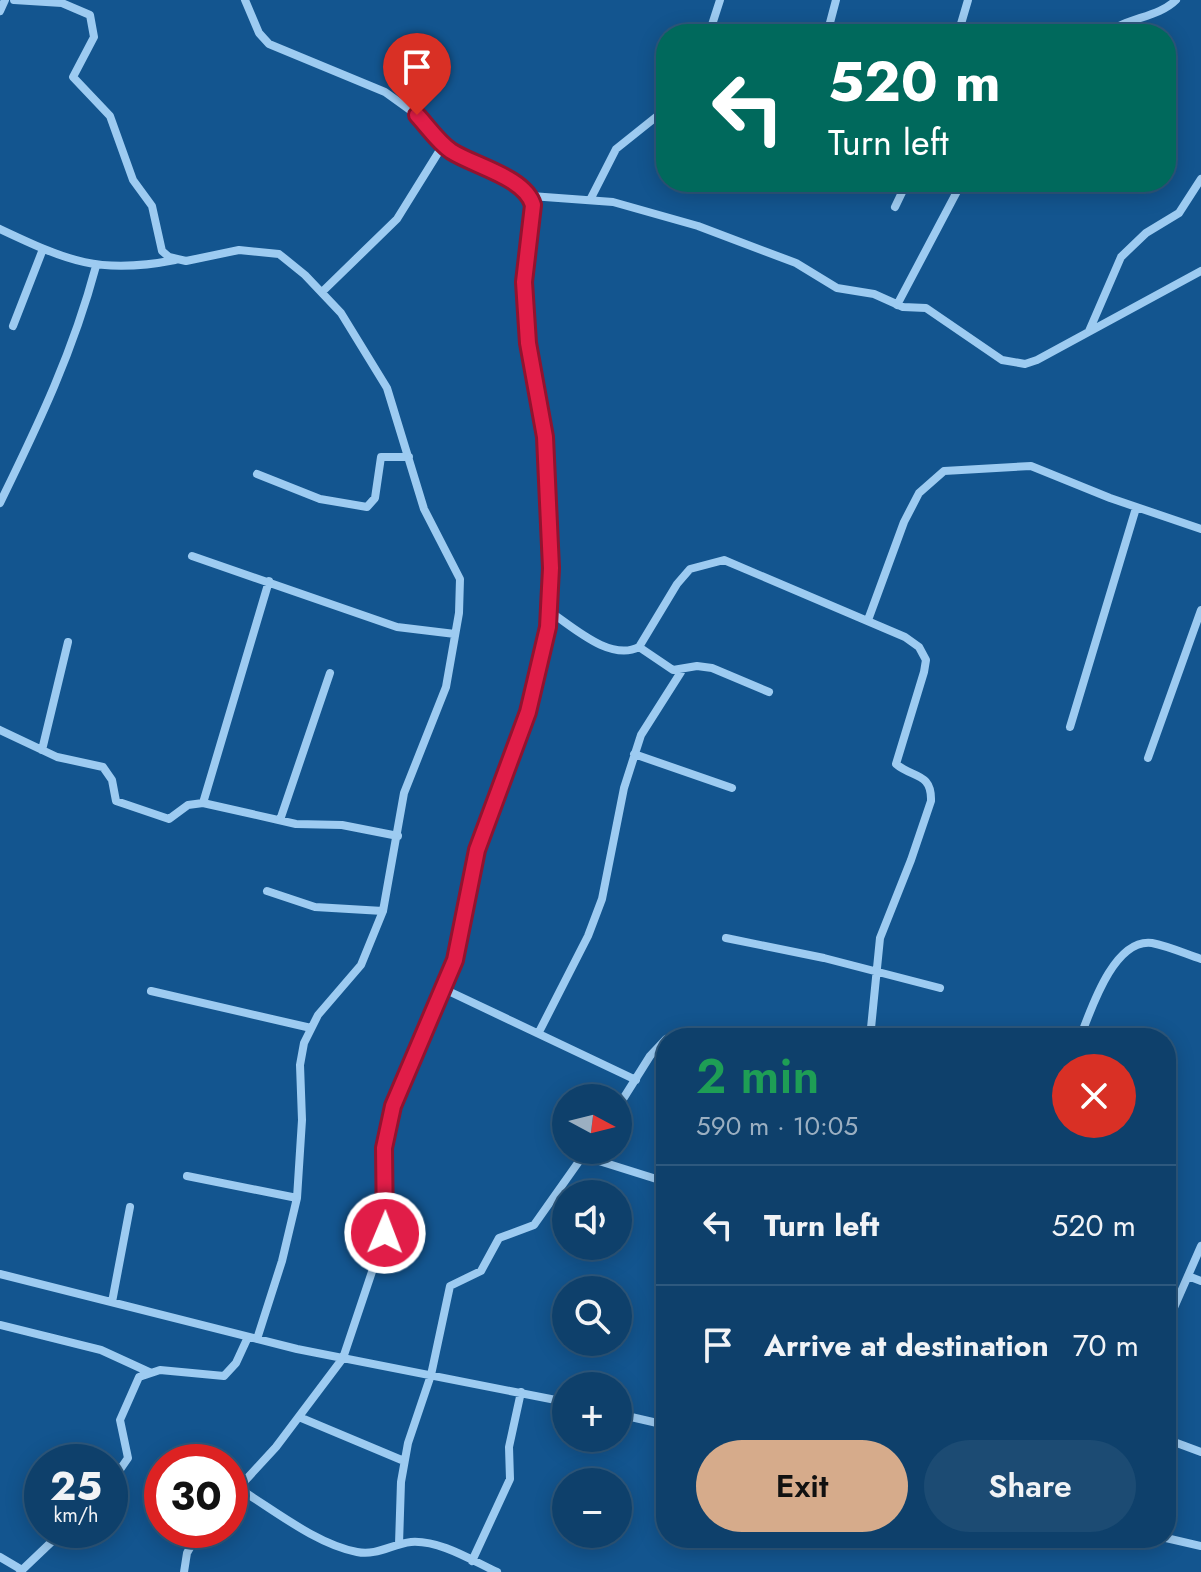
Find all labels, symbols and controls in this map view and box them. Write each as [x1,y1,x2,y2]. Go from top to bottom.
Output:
pin [383,33,451,115]
text: 520 m [828,41,1001,122]
icon: arrive [395,45,439,89]
icon: left [696,56,800,160]
text: Turn left [828,116,949,168]
text: 2 min [696,1042,819,1111]
button: close [1052,1054,1136,1138]
north arrow [552,1084,632,1164]
map controls [552,1084,632,1548]
text: 590 m · 10:05 [696,1107,858,1145]
button: sound [552,1180,632,1260]
position arrow [343,1191,427,1275]
icon: left [696,1203,740,1247]
text: Turn left [764,1204,879,1247]
text: 520 m [1052,1204,1136,1247]
button: search [552,1276,632,1356]
icon: arrive [696,1323,740,1367]
text: Arrive at destination [764,1324,1049,1367]
text: 70 m [1073,1324,1139,1367]
button: + [552,1372,632,1452]
button: Exit [696,1440,908,1532]
button: Share [924,1440,1136,1532]
speed limit sign: 30 [144,1444,248,1548]
text: 25 [50,1457,102,1515]
button: − [552,1468,632,1548]
text: km/h [53,1501,99,1530]

